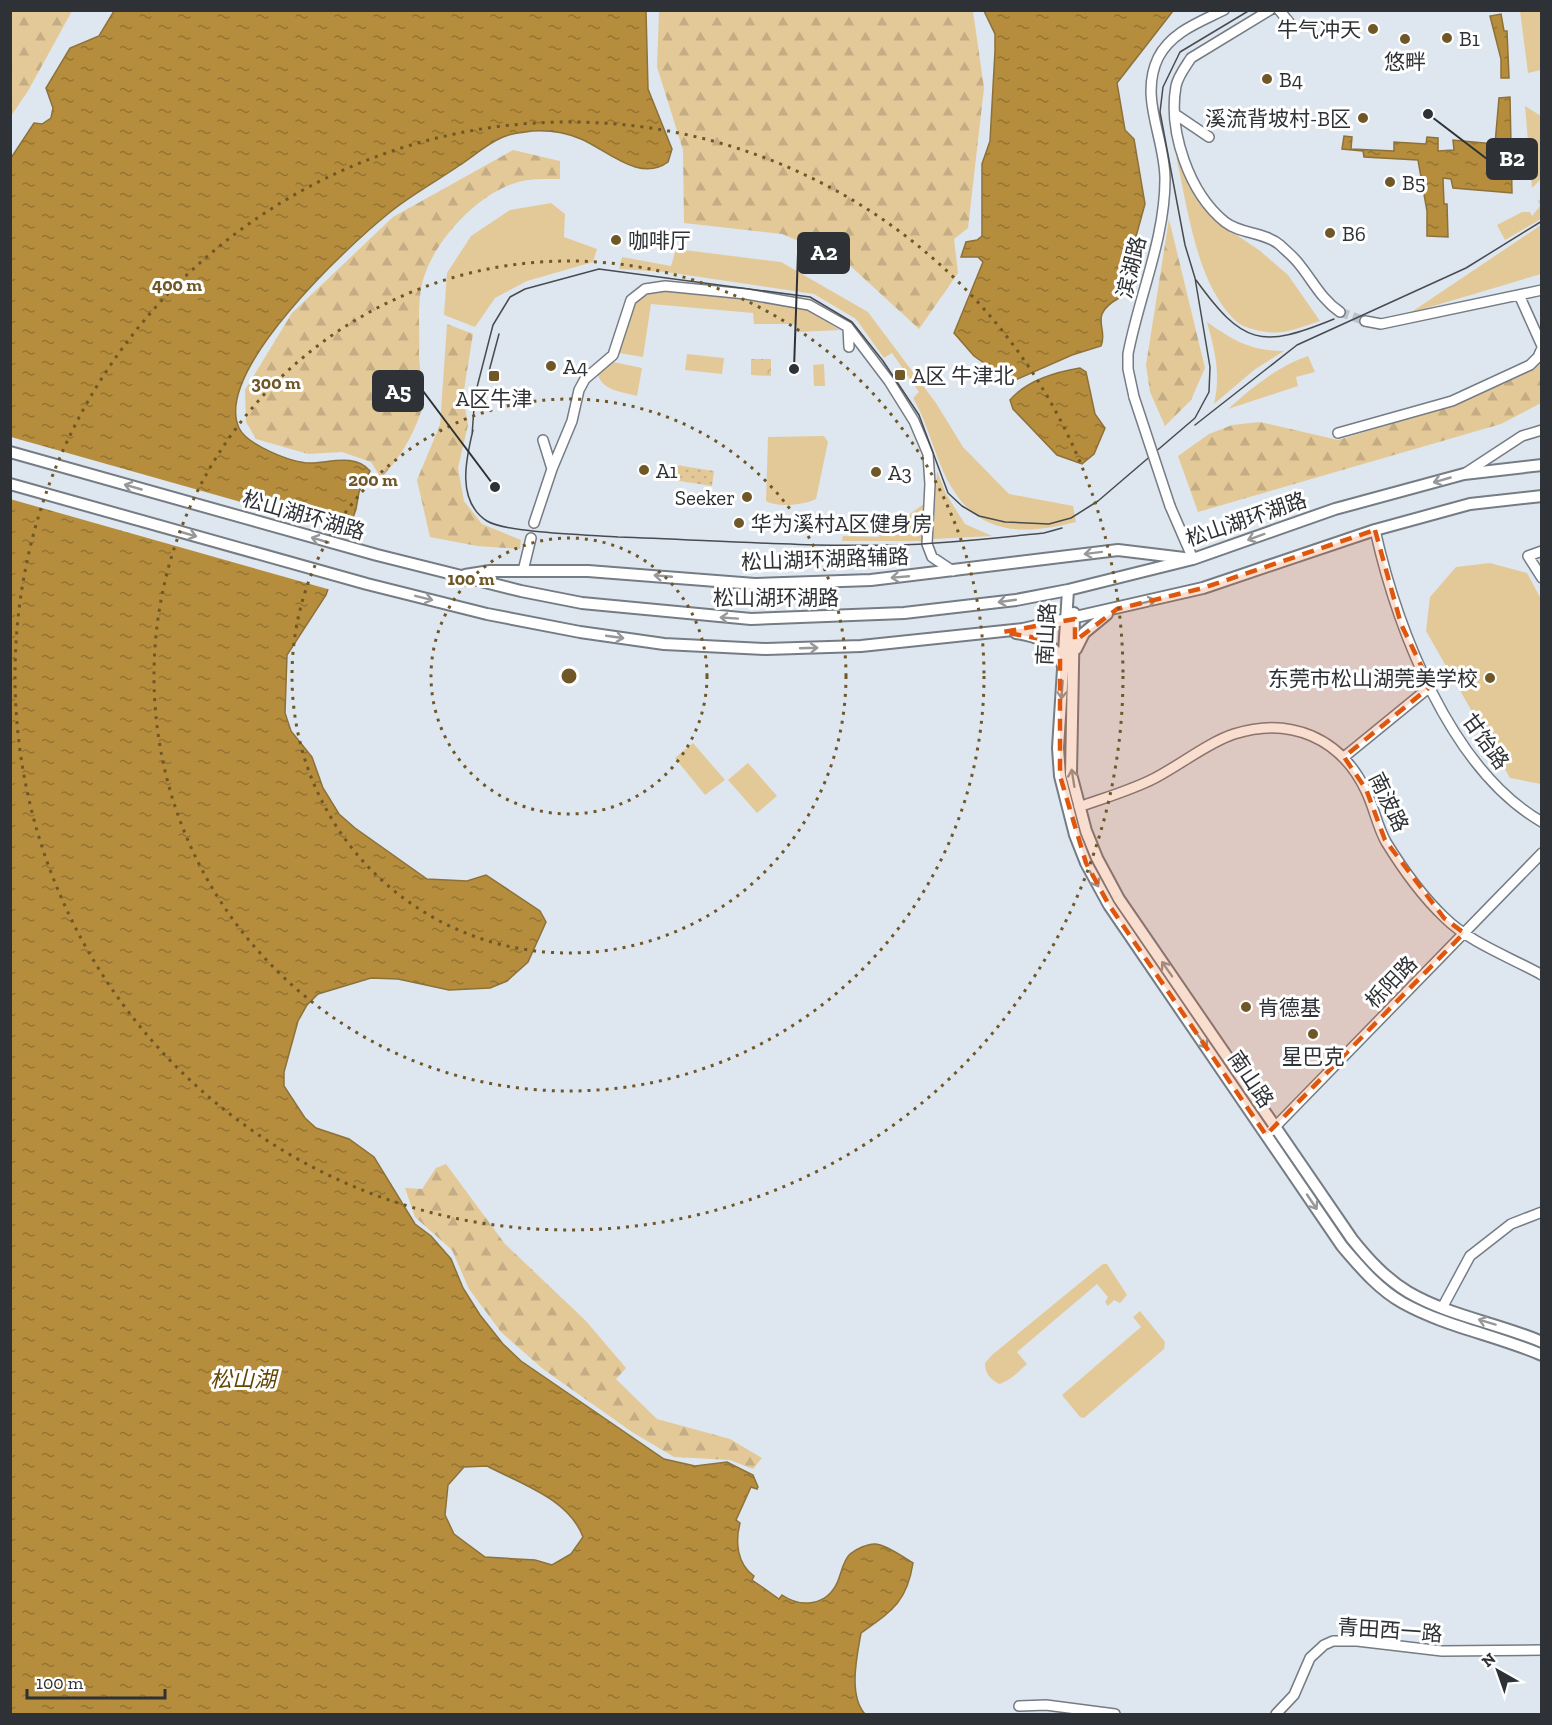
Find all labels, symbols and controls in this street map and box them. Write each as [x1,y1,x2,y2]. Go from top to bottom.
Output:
place label: 牛气冲天 [1277,17,1361,42]
marker: 牛气冲天 [1366,22,1380,36]
place label: B1 [1459,26,1480,51]
marker: B1 [1440,31,1454,45]
marker: 悠畔 [1398,32,1412,46]
place label: 悠畔 [1384,49,1426,74]
place label: B4 [1279,67,1303,92]
marker: B4 [1260,72,1274,86]
place label: 溪流背坡村-B区 [1205,106,1351,131]
marker: 溪流背坡村-B区 [1356,111,1370,125]
callout: B2 [1487,139,1537,179]
text: B2 [1499,145,1525,172]
place label: B5 [1402,170,1425,195]
marker: B5 [1383,175,1397,189]
place label: B6 [1342,221,1366,246]
marker: B6 [1323,226,1337,240]
place label: 咖啡厅 [628,228,691,253]
marker: 咖啡厅 [609,233,623,247]
callout: A2 [798,233,849,273]
street label: 滨湖路 [1111,233,1151,301]
text: A2 [811,239,838,266]
text: 400 m [152,274,202,296]
place label: A4 [563,354,588,379]
marker: A4 [544,359,558,373]
place label: A区 牛津北 [912,363,1014,388]
marker: A区 牛津北 [893,368,907,382]
marker: A区牛津 [487,369,501,383]
callout: A5 [373,371,423,411]
text: 300 m [251,372,301,394]
text: A5 [385,378,411,405]
place label: A区牛津 [456,386,532,411]
place label: A1 [656,458,678,483]
place label: A3 [888,460,912,485]
marker: A1 [637,463,651,477]
marker: A3 [869,465,883,479]
text: 200 m [348,469,398,491]
one-way arrow [1433,475,1452,486]
one-way arrow [124,481,143,492]
place label: Seeker [675,485,735,510]
street label: 松山湖环湖路 [240,486,368,544]
street label: 松山湖环湖路 [1182,487,1310,551]
marker: Seeker [740,490,754,504]
place label: 华为溪村A区健身房 [751,511,933,536]
marker: 华为溪村A区健身房 [732,516,746,530]
one-way arrow [178,528,197,540]
one-way arrow [311,533,330,545]
one-way arrow [1247,533,1266,544]
street label: 松山湖环湖路辅路 [741,544,909,574]
one-way arrow [1084,547,1104,558]
text: 100 m [447,568,495,590]
one-way arrow [654,570,674,581]
one-way arrow [890,572,910,583]
street label: 松山湖环湖路 [713,585,839,610]
one-way arrow [414,593,433,605]
one-way arrow [997,595,1017,606]
one-way arrow [1138,595,1157,607]
street label: 南山路 [1032,602,1060,666]
one-way arrow [719,612,739,623]
one-way arrow [605,632,624,643]
one-way arrow [799,642,819,654]
centre of rings [559,666,579,686]
place label: 东莞市松山湖莞美学校 [1268,666,1478,691]
marker: 东莞市松山湖莞美学校 [1483,671,1497,685]
one-way arrow [1056,680,1067,700]
street label: 甘饴路 [1457,708,1515,774]
one-way arrow [1067,768,1078,788]
street label: 南波路 [1364,768,1414,836]
one-way arrow [1089,869,1100,887]
street label: 栎阳路 [1360,951,1422,1013]
one-way arrow [1161,962,1173,978]
place label: 肯德基 [1258,995,1321,1020]
marker: 肯德基 [1239,1000,1253,1014]
marker: 星巴克 [1306,1027,1320,1041]
one-way arrow [1196,1033,1208,1049]
place label: 星巴克 [1282,1044,1345,1069]
street label: 南山路 [1223,1046,1279,1112]
one-way arrow [1306,1194,1318,1210]
one-way arrow [1478,1316,1497,1327]
water label: 松山湖 [210,1366,279,1393]
street label: 青田西一路 [1337,1614,1443,1646]
north arrow [1468,1641,1528,1701]
text: N [1478,1649,1499,1671]
scale bar [27,1662,165,1700]
text: 100 m [36,1672,84,1694]

